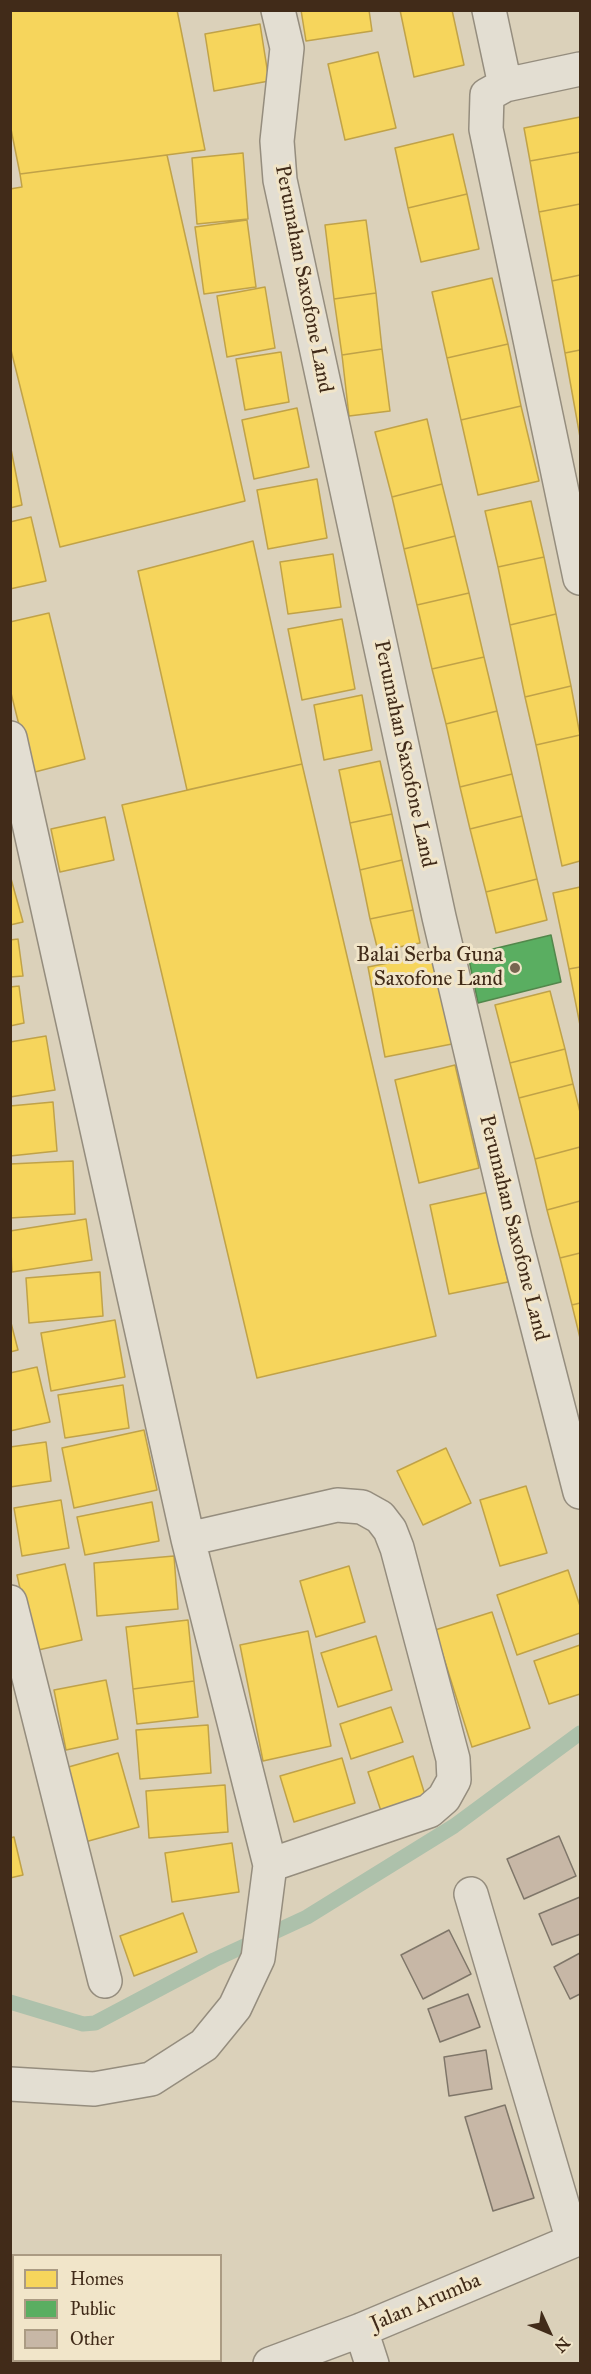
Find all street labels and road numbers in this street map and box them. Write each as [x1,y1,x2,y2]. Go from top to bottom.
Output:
street label: Perumahan Saxofone Land [269,163,337,395]
street label: Perumahan Saxofone Land [368,638,440,870]
street label: Perumahan Saxofone Land [473,1113,553,1343]
street label: Jalan Arumba [367,2269,485,2337]

